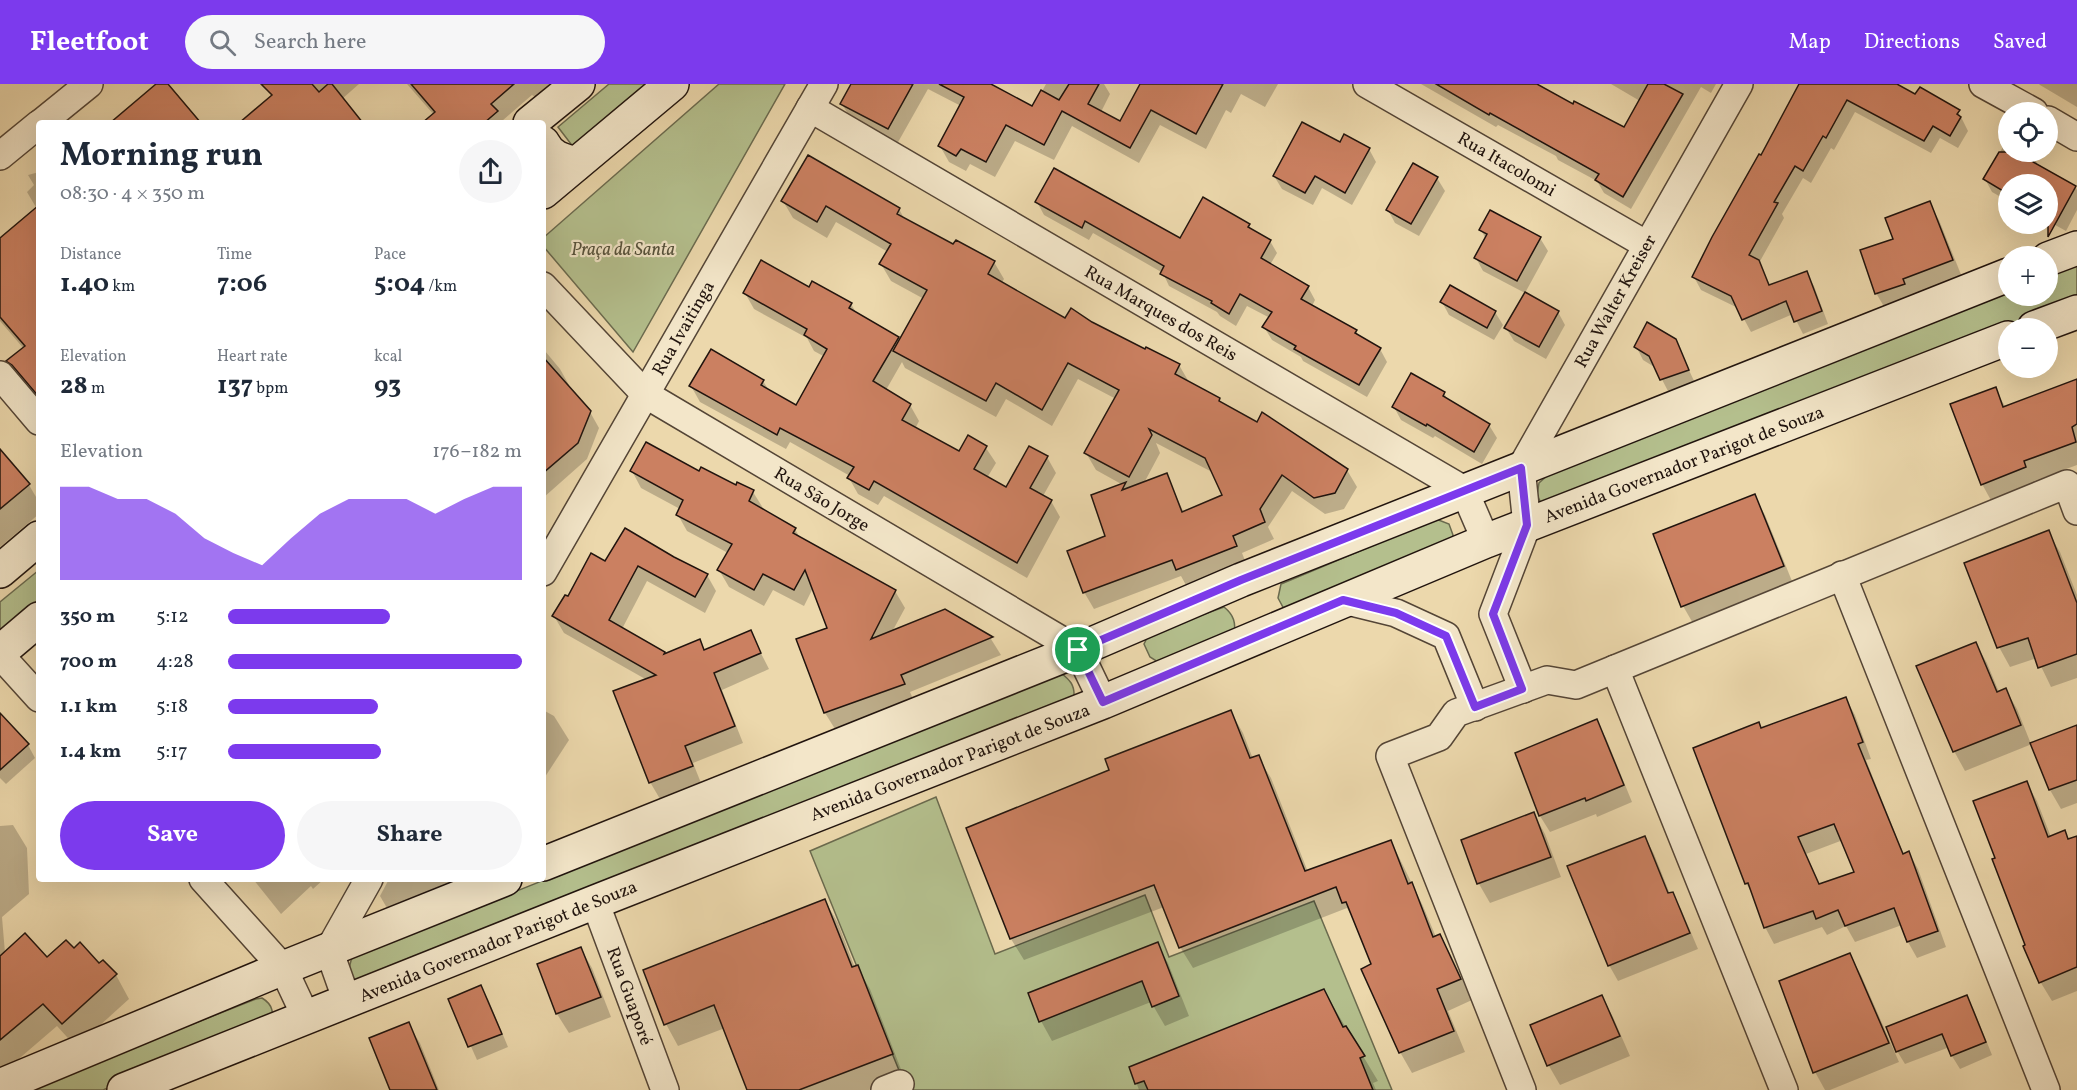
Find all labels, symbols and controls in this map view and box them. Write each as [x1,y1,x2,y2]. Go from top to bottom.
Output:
search box [185,15,605,69]
text: Fleetfoot [30,23,149,62]
icon: search [206,26,239,59]
text: Search here [254,27,366,58]
text: Map [1789,28,1831,57]
text: Directions [1864,28,1960,57]
text: Saved [1993,28,2047,57]
map controls [1998,102,2058,378]
button: locate [1998,102,2058,162]
street label: Rua Itacolomi [1452,127,1560,204]
text: Morning run [60,134,263,180]
button: share [459,140,522,203]
button: layers [1998,174,2058,234]
text: 08:30 · 4 × 350 m [60,180,205,208]
street label: Rua Walter Kreiser [1569,230,1664,373]
park label: Praça da Santa [571,238,675,263]
text: Distance [60,244,121,266]
text: Time [217,244,252,266]
text: Pace [374,244,406,266]
button: + [1998,246,2058,306]
street label: Rua Marques dos Reis [1079,260,1241,368]
text: 1.40 [60,266,109,302]
text: 7:06 [217,266,267,302]
text: 5:04 [374,266,425,302]
text: km [109,276,135,298]
text: /km [425,276,457,298]
street label: Rua Ivaitinga [647,277,722,381]
button: − [1998,318,2058,378]
text: Elevation [60,346,127,368]
text: Heart rate [217,346,288,368]
text: kcal [374,346,402,368]
text: 28 [60,368,88,404]
text: 137 [217,368,253,404]
text: 93 [374,368,401,404]
text: m [88,378,105,400]
text: bpm [253,378,288,400]
street label: Avenida Governador Parigot de Souza [1541,400,1828,530]
text: Elevation [60,438,143,466]
text: 176–182 m [432,438,522,466]
street label: Rua São Jorge [769,462,874,539]
text: 350 m [60,603,115,631]
text: 5:12 [156,603,189,631]
pin [1052,624,1103,675]
icon: arrive [1061,633,1094,666]
text: 700 m [60,648,117,676]
text: 4:28 [156,648,194,676]
text: 1.1 km [60,693,117,721]
text: 5:18 [156,693,188,721]
street label: Avenida Governador Parigot de Souza [807,698,1094,828]
text: 1.4 km [60,738,121,766]
text: 5:17 [156,738,188,766]
button: Save [60,801,285,870]
button: Share [297,801,522,870]
street label: Avenida Governador Parigot de Souza [356,875,641,1010]
street label: Rua Guaporé [599,944,658,1049]

